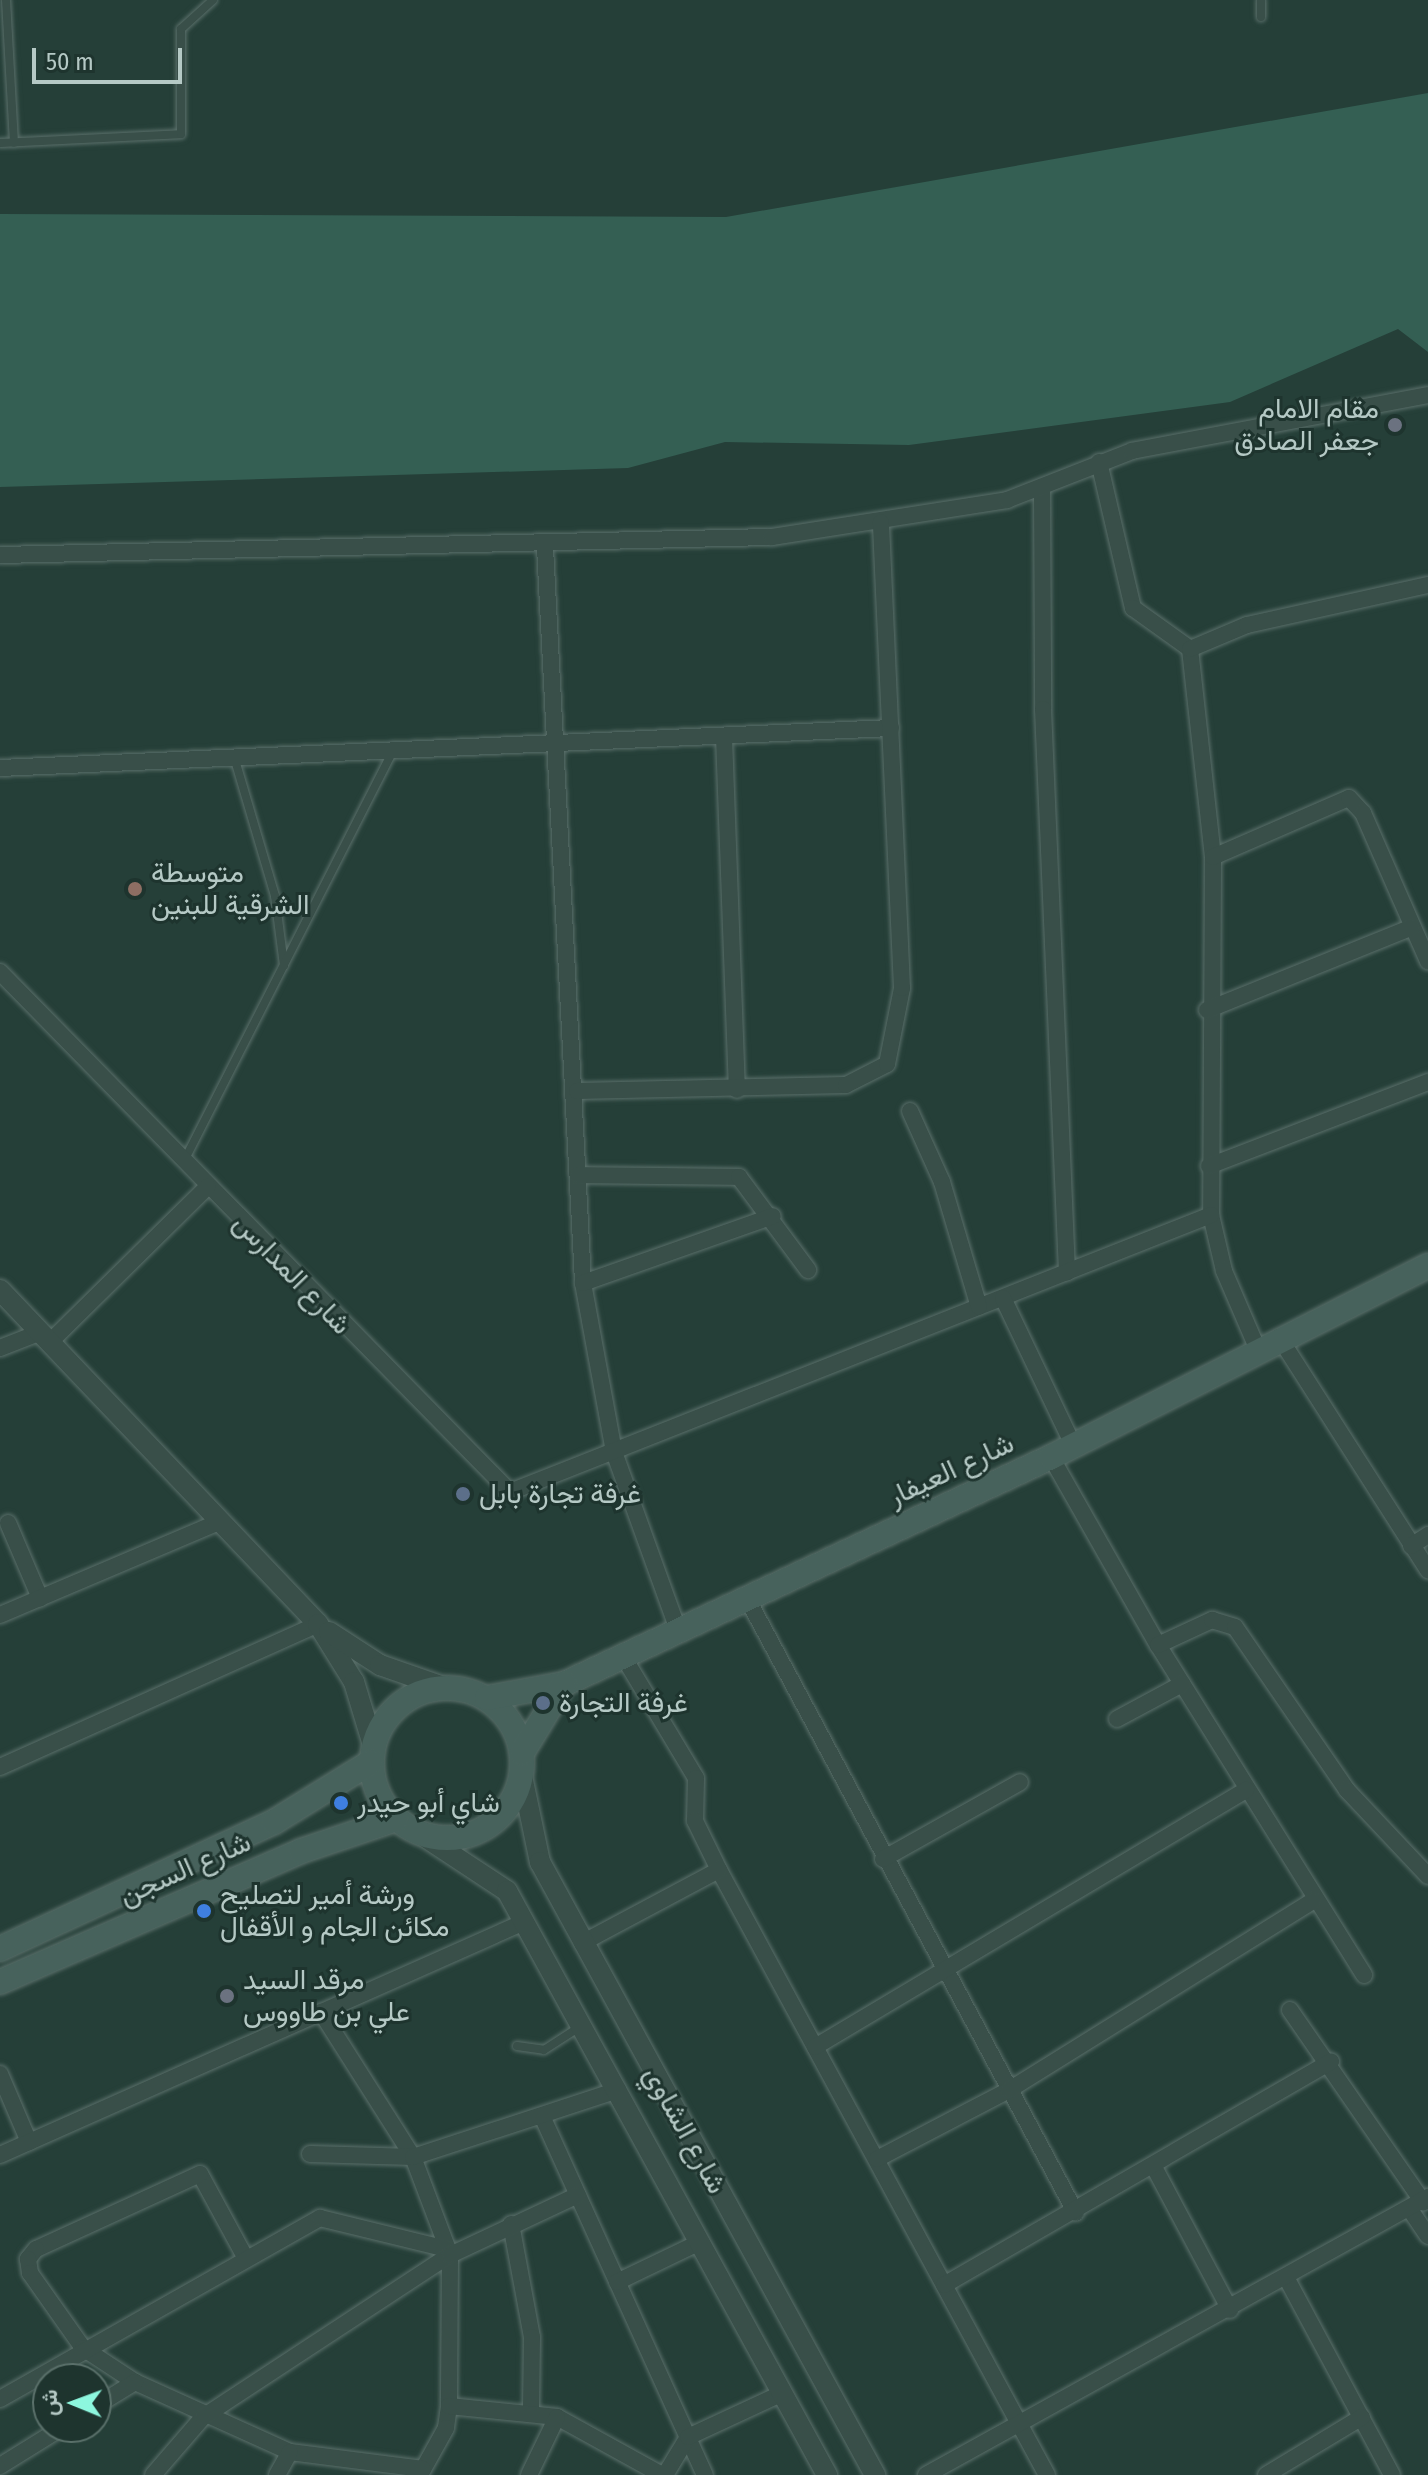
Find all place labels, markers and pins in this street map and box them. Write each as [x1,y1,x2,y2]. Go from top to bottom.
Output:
place label: مقام الامام جعفر الصادق [1234,392,1379,458]
marker: مقام الامام جعفر الصادق [1386,416,1404,434]
place label: متوسطة الشرقية للبنين [151,856,310,922]
marker: متوسطة الشرقية للبنين [126,880,144,898]
place label: غرفة تجارة بابل [479,1477,641,1511]
marker: غرفة تجارة بابل [454,1485,472,1503]
place label: غرفة التجارة [559,1686,688,1720]
marker: غرفة التجارة [534,1694,552,1712]
place label: شاي أبو حيدر [357,1786,500,1820]
marker: شاي أبو حيدر [332,1794,350,1812]
place label: ورشة أمير لتصليح مكائن الجام و الأقفال [220,1878,450,1944]
marker: ورشة أمير لتصليح مكائن الجام و الأقفال [195,1902,213,1920]
place label: مرقد السيد علي بن طاووس [243,1963,410,2029]
marker: مرقد السيد علي بن طاووس [218,1987,236,2005]

